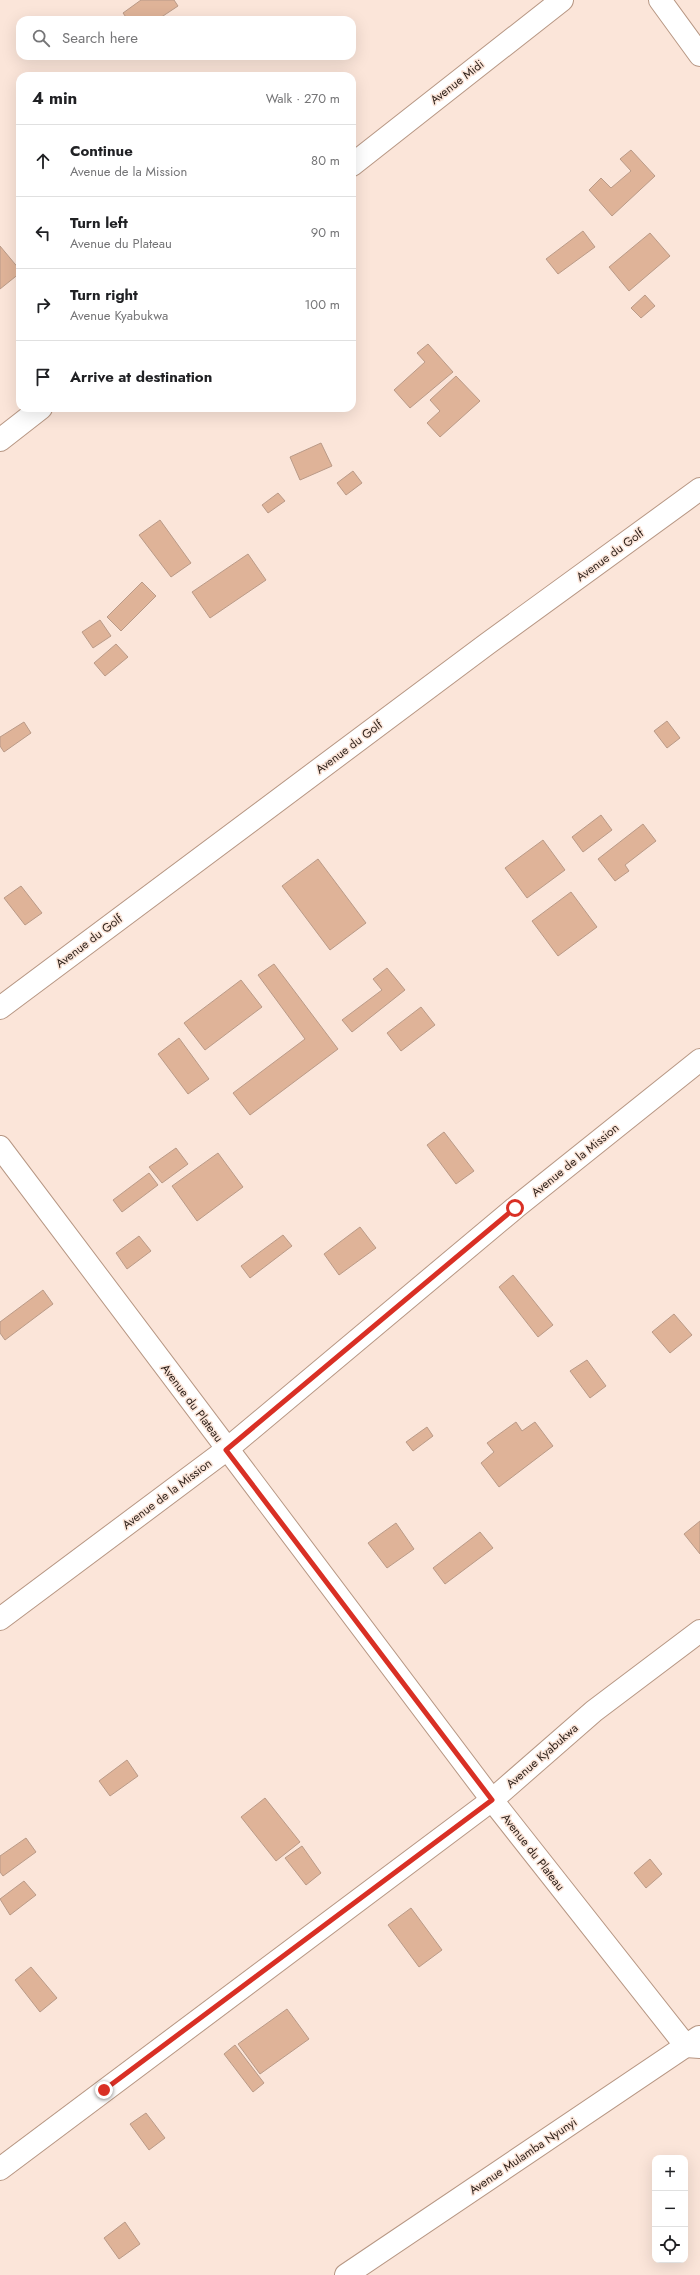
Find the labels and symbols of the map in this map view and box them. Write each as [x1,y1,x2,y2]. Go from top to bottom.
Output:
street label: Avenue Midi [426,55,488,109]
street label: Avenue du Golf [572,524,648,586]
street label: Avenue du Golf [312,715,387,778]
street label: Avenue du Golf [52,909,127,972]
street label: Avenue de la Mission [527,1119,623,1201]
route start [506,1199,524,1217]
street label: Avenue du Plateau [157,1360,227,1446]
street label: Avenue de la Mission [118,1454,216,1534]
street label: Avenue Kyabukwa [502,1719,582,1793]
street label: Avenue du Plateau [497,1809,569,1895]
route end [95,2081,113,2099]
street label: Avenue Mulamba Nyunyi [465,2113,581,2199]

